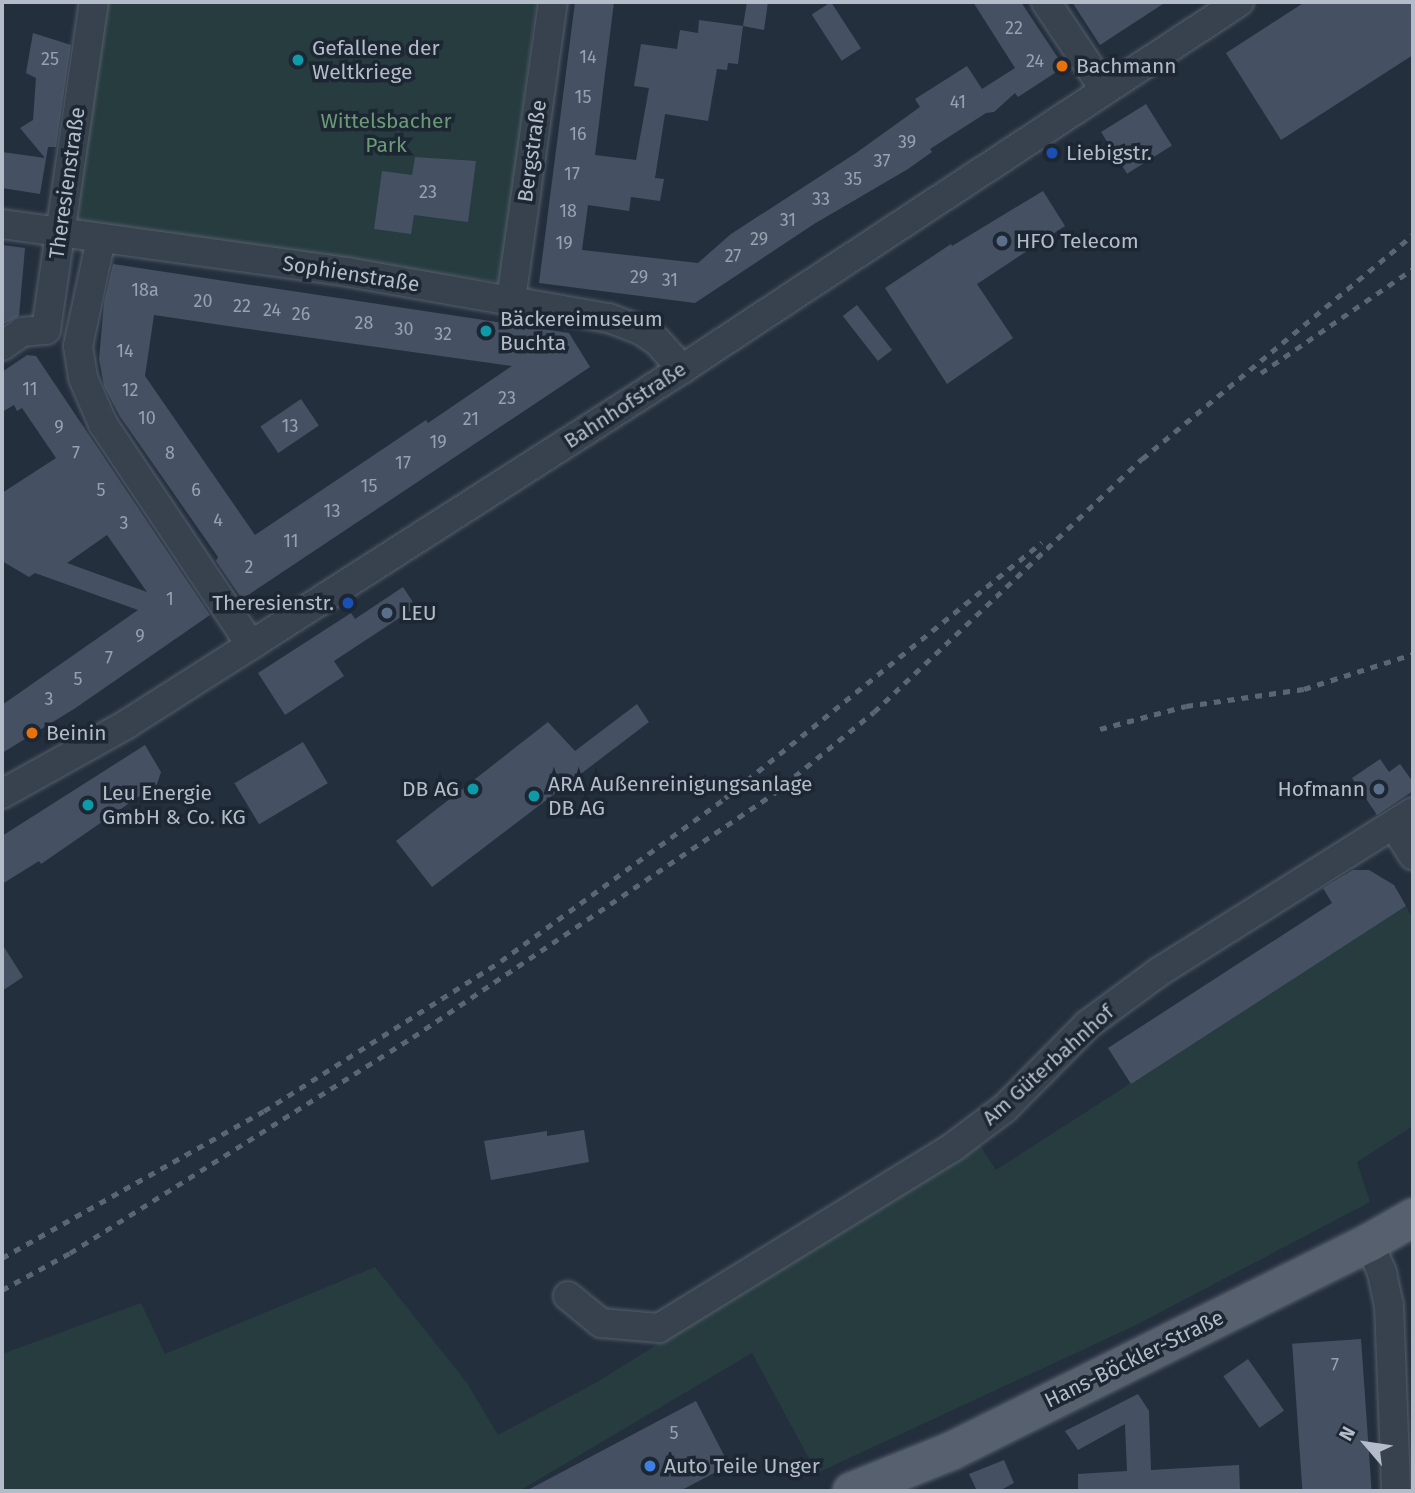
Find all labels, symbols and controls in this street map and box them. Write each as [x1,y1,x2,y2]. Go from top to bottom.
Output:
house number: 22 [1005,17,1023,39]
place label: Gefallene der Weltkriege [312,35,440,85]
house number: 14 [579,46,597,68]
house number: 25 [41,48,59,70]
house number: 24 [1026,50,1044,72]
marker: Gefallene der Weltkriege [290,52,306,68]
place label: Bachmann [1076,53,1177,79]
marker: Bachmann [1054,58,1070,74]
house number: 15 [575,86,591,108]
house number: 41 [950,91,966,113]
street label: Bergstraße [512,98,552,204]
street label: Theresienstraße [44,105,90,261]
park label: Wittelsbacher Park [320,108,452,158]
house number: 16 [569,123,587,145]
house number: 39 [898,131,916,153]
place label: Liebigstr. [1066,140,1152,166]
marker: Liebigstr. [1044,145,1060,161]
house number: 37 [874,150,890,172]
house number: 17 [564,163,580,185]
house number: 35 [844,168,862,190]
house number: 23 [419,181,437,203]
house number: 33 [812,188,830,210]
house number: 18 [559,200,577,222]
house number: 31 [780,209,796,231]
house number: 29 [750,228,768,250]
place label: HFO Telecom [1016,228,1139,254]
house number: 19 [555,232,573,254]
marker: HFO Telecom [994,233,1010,249]
house number: 27 [725,245,741,267]
street label: Sophienstraße [281,251,421,297]
house number: 29 [630,266,648,288]
house number: 31 [662,269,678,291]
house number: 18a [131,279,159,301]
house number: 20 [194,290,212,312]
house number: 22 [233,295,251,317]
house number: 24 [263,299,281,321]
house number: 26 [292,303,310,325]
place label: Bäckereimuseum Buchta [500,306,663,356]
house number: 28 [355,312,373,334]
house number: 30 [394,318,414,340]
house number: 32 [434,323,452,345]
marker: Bäckereimuseum Buchta [478,323,494,339]
house number: 14 [116,340,134,362]
street label: Bahnhofstraße [559,356,691,454]
house number: 11 [22,378,38,400]
house number: 12 [122,379,138,401]
house number: 23 [498,387,516,409]
house number: 10 [138,407,156,429]
house number: 21 [463,408,479,430]
house number: 13 [282,415,298,437]
house number: 9 [54,416,64,438]
house number: 19 [429,431,447,453]
house number: 7 [72,442,80,464]
house number: 8 [165,442,175,464]
house number: 17 [395,452,411,474]
house number: 15 [361,475,377,497]
house number: 5 [96,479,106,501]
house number: 6 [191,479,201,501]
house number: 13 [324,500,340,522]
house number: 4 [213,509,223,531]
house number: 3 [120,512,128,534]
house number: 11 [283,530,299,552]
house number: 2 [245,556,253,578]
house number: 1 [166,588,174,610]
place label: Theresienstr. [212,590,334,616]
marker: Theresienstr. [340,595,356,611]
place label: LEU [401,600,437,626]
marker: LEU [379,605,395,621]
house number: 9 [135,625,145,647]
house number: 7 [105,647,113,669]
house number: 5 [73,668,83,690]
house number: 3 [45,688,53,710]
place label: Beinin [46,720,107,746]
marker: Beinin [24,725,40,741]
place label: ARA Außenreinigungsanlage DB AG [548,771,812,821]
place label: DB AG [402,776,459,802]
place label: Hofmann [1277,776,1365,802]
place label: Leu Energie GmbH & Co. KG [102,780,246,830]
marker: DB AG [465,781,481,797]
marker: Hofmann [1371,781,1387,797]
marker: ARA Außenreinigungsanlage DB AG [526,788,542,804]
marker: Leu Energie GmbH & Co. KG [80,797,96,813]
street label: Am Güterbahnhof [977,999,1119,1131]
street label: Hans-Böckler-Straße [1040,1305,1228,1413]
house number: 7 [1331,1354,1339,1376]
north arrow [1331,1409,1401,1479]
house number: 5 [669,1422,679,1444]
text: N [1334,1422,1360,1445]
place label: Auto Teile Unger [664,1453,820,1479]
marker: Auto Teile Unger [642,1458,658,1474]

